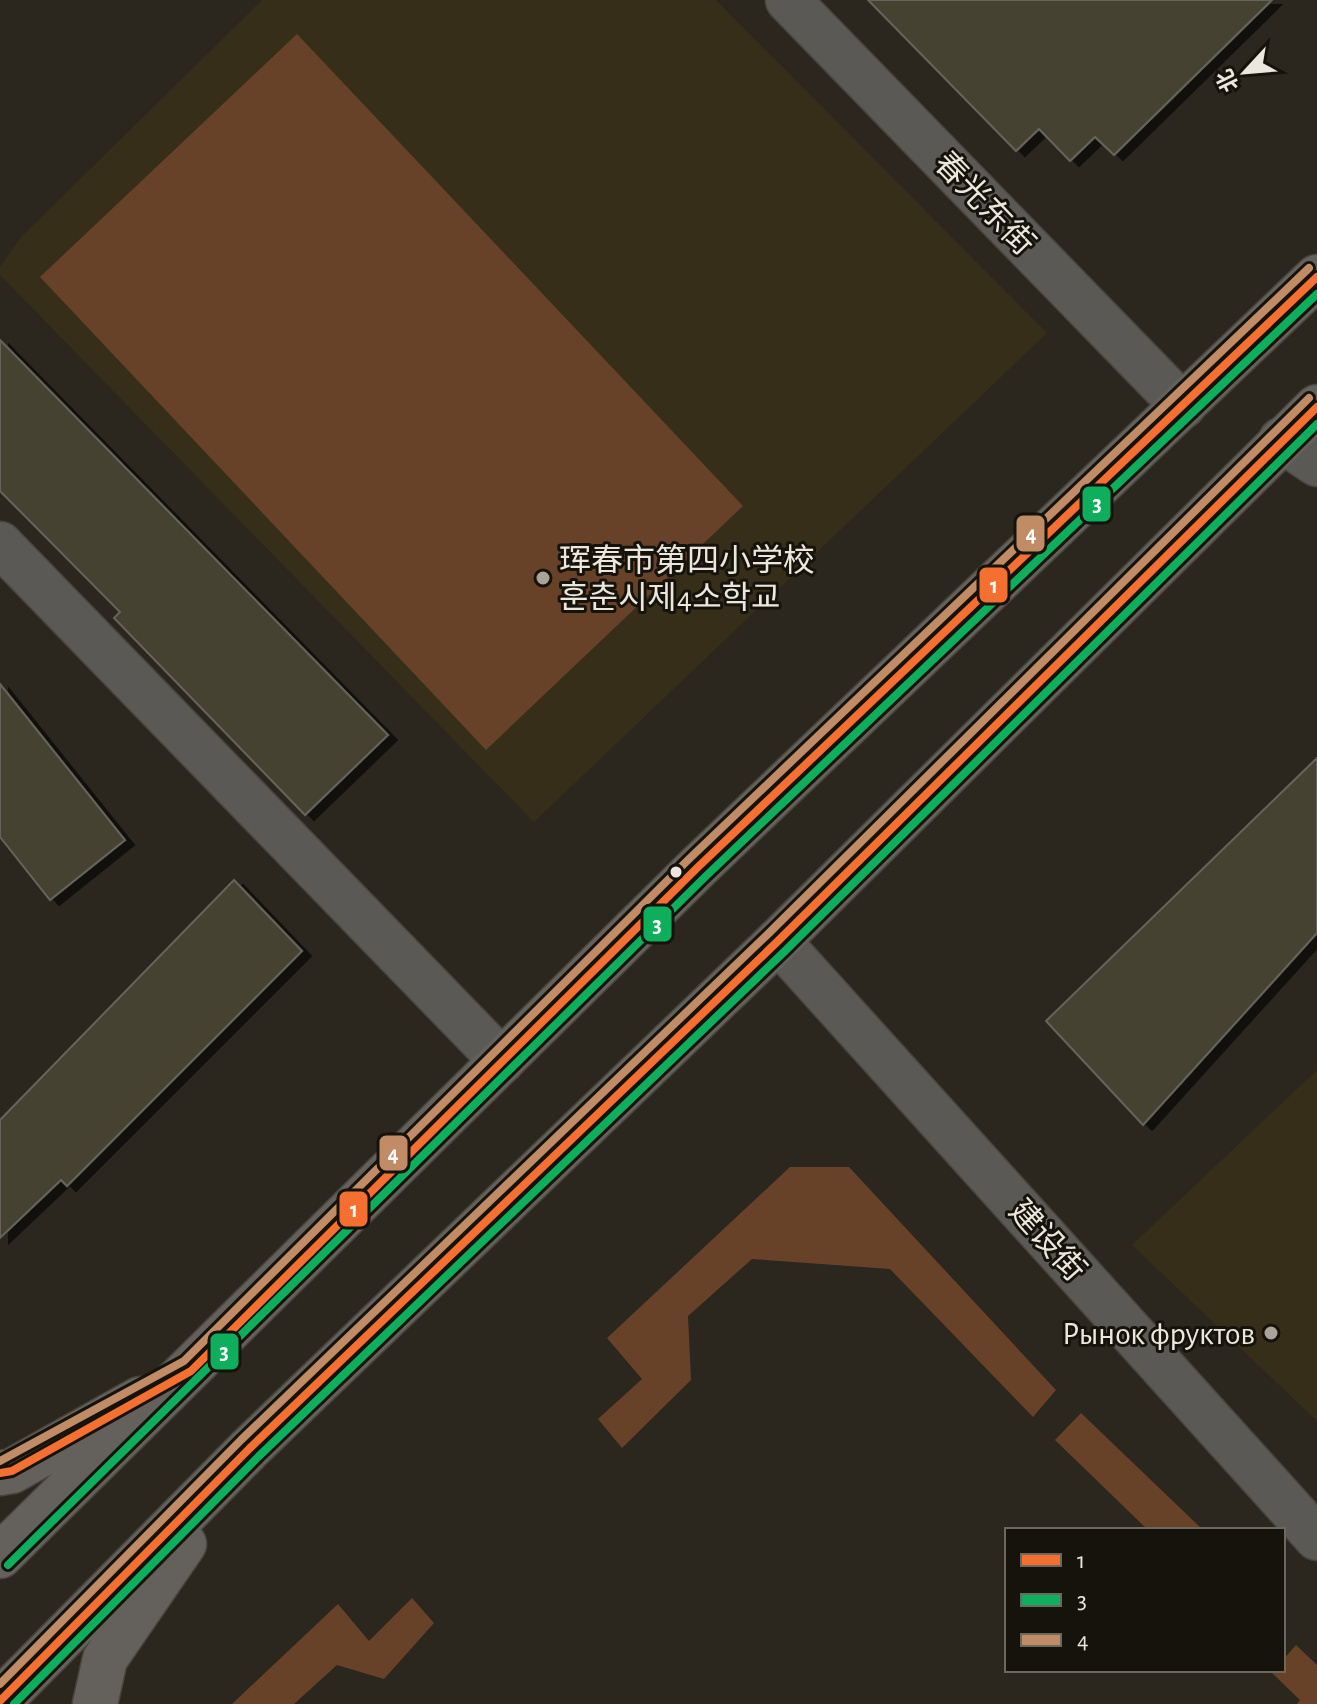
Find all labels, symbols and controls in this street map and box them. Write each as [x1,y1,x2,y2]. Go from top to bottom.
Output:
north arrow [1205,32,1285,112]
text: 北 [1212,66,1243,95]
street label: 春光东街 [928,146,1041,261]
line badge: 3 [1081,485,1112,523]
text: 3 [1092,493,1102,515]
line badge: 4 [1015,514,1046,553]
text: 4 [1025,523,1037,545]
place label: 珲春市第四小学校 훈춘시제4소학교 [559,543,815,614]
line badge: 1 [978,566,1009,604]
marker: 珲春市第四小学校 훈춘시제4소학교 [534,569,552,587]
text: 1 [990,575,998,597]
unlabelled marker [668,864,684,880]
line badge: 3 [642,905,673,943]
text: 3 [652,914,662,936]
line badge: 4 [378,1134,409,1172]
text: 4 [387,1143,399,1165]
line badge: 1 [338,1190,369,1228]
street label: 建设街 [1003,1194,1092,1287]
text: 1 [350,1199,358,1221]
place label: Рынок фруктов [1062,1318,1255,1350]
marker: Рынок фруктов [1262,1324,1280,1342]
line badge: 3 [209,1332,240,1371]
text: 3 [219,1341,229,1363]
legend [1005,1528,1285,1672]
text: 1 [1077,1549,1085,1573]
text: 3 [1077,1589,1087,1613]
text: 4 [1077,1629,1089,1653]

